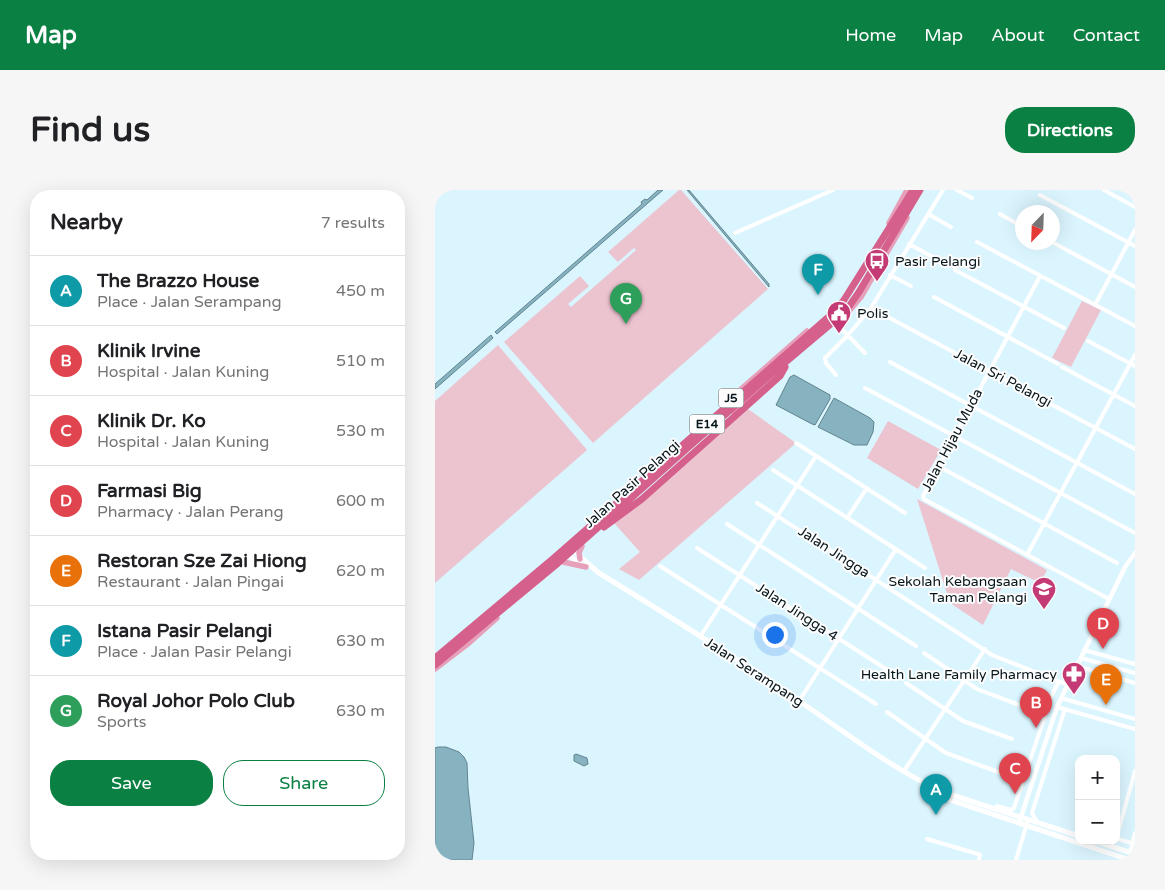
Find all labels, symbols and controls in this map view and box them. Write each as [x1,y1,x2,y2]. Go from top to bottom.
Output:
text: Map [25,21,77,50]
text: Home [845,24,896,46]
text: Map [924,24,963,46]
text: About [991,24,1045,46]
text: Contact [1073,24,1140,46]
button: Directions [1005,107,1135,153]
text: Find us [30,109,150,151]
north arrow [1015,205,1060,250]
text: Nearby [50,210,123,235]
text: 7 results [321,213,385,233]
bus stop icon: Pasir Pelangi [864,248,890,282]
place label: Pasir Pelangi [895,253,980,270]
pin: F [802,254,834,295]
text: The Brazzo House [97,270,259,292]
text: A [60,281,72,301]
text: 450 m [336,281,385,301]
pin: G [610,283,642,324]
text: Place · Jalan Serampang [97,292,282,312]
public building icon: Polis [826,300,852,334]
place label: Polis [857,305,889,322]
text: Klinik Irvine [97,340,200,362]
street label: Jalan Sri Pelangi [951,345,1055,411]
text: B [60,351,72,371]
text: 510 m [336,351,385,371]
text: Hospital · Jalan Kuning [97,362,269,382]
street label: Jalan Hijau Muda [918,386,986,494]
road number: J5 [719,388,743,408]
text: Klinik Dr. Ko [97,410,206,432]
road number: E14 [689,414,725,433]
text: C [60,421,72,441]
text: 530 m [336,421,385,441]
text: Hospital · Jalan Kuning [97,432,269,452]
street label: Jalan Pasir Pelangi [580,436,684,532]
text: Farmasi Big [97,480,202,502]
text: D [60,491,72,511]
text: 600 m [336,491,385,511]
text: Pharmacy · Jalan Perang [97,502,284,522]
street label: Jalan Jingga [795,523,873,581]
text: Restoran Sze Zai Hiong [97,550,307,572]
text: E [61,561,71,581]
text: 620 m [336,561,385,581]
text: Restaurant · Jalan Pingai [97,572,284,592]
place label: Sekolah Kebangsaan Taman Pelangi [889,573,1027,606]
school or university icon: Sekolah Kebangsaan Taman Pelangi [1031,576,1057,610]
street label: Jalan Jingga 4 [753,579,841,645]
pin: D [1087,608,1119,649]
text: Istana Pasir Pelangi [97,620,272,642]
your location [762,622,788,648]
text: F [61,631,71,651]
text: 630 m [336,631,385,651]
street label: Jalan Serampang [701,634,807,710]
text: Place · Jalan Pasir Pelangi [97,642,292,662]
pharmacy icon: Health Lane Family Pharmacy [1061,661,1087,695]
pin: E [1090,664,1122,705]
place label: Health Lane Family Pharmacy [861,666,1057,683]
pin: B [1020,687,1052,728]
text: Royal Johor Polo Club [97,690,295,712]
text: G [60,701,72,721]
text: 630 m [336,701,385,721]
text: Sports [97,712,146,732]
pin: C [999,753,1031,794]
map controls [1075,755,1120,845]
button: + [1075,755,1120,800]
button: Save [50,760,213,806]
button: Share [223,760,385,806]
pin: A [920,774,952,815]
button: − [1075,800,1120,845]

